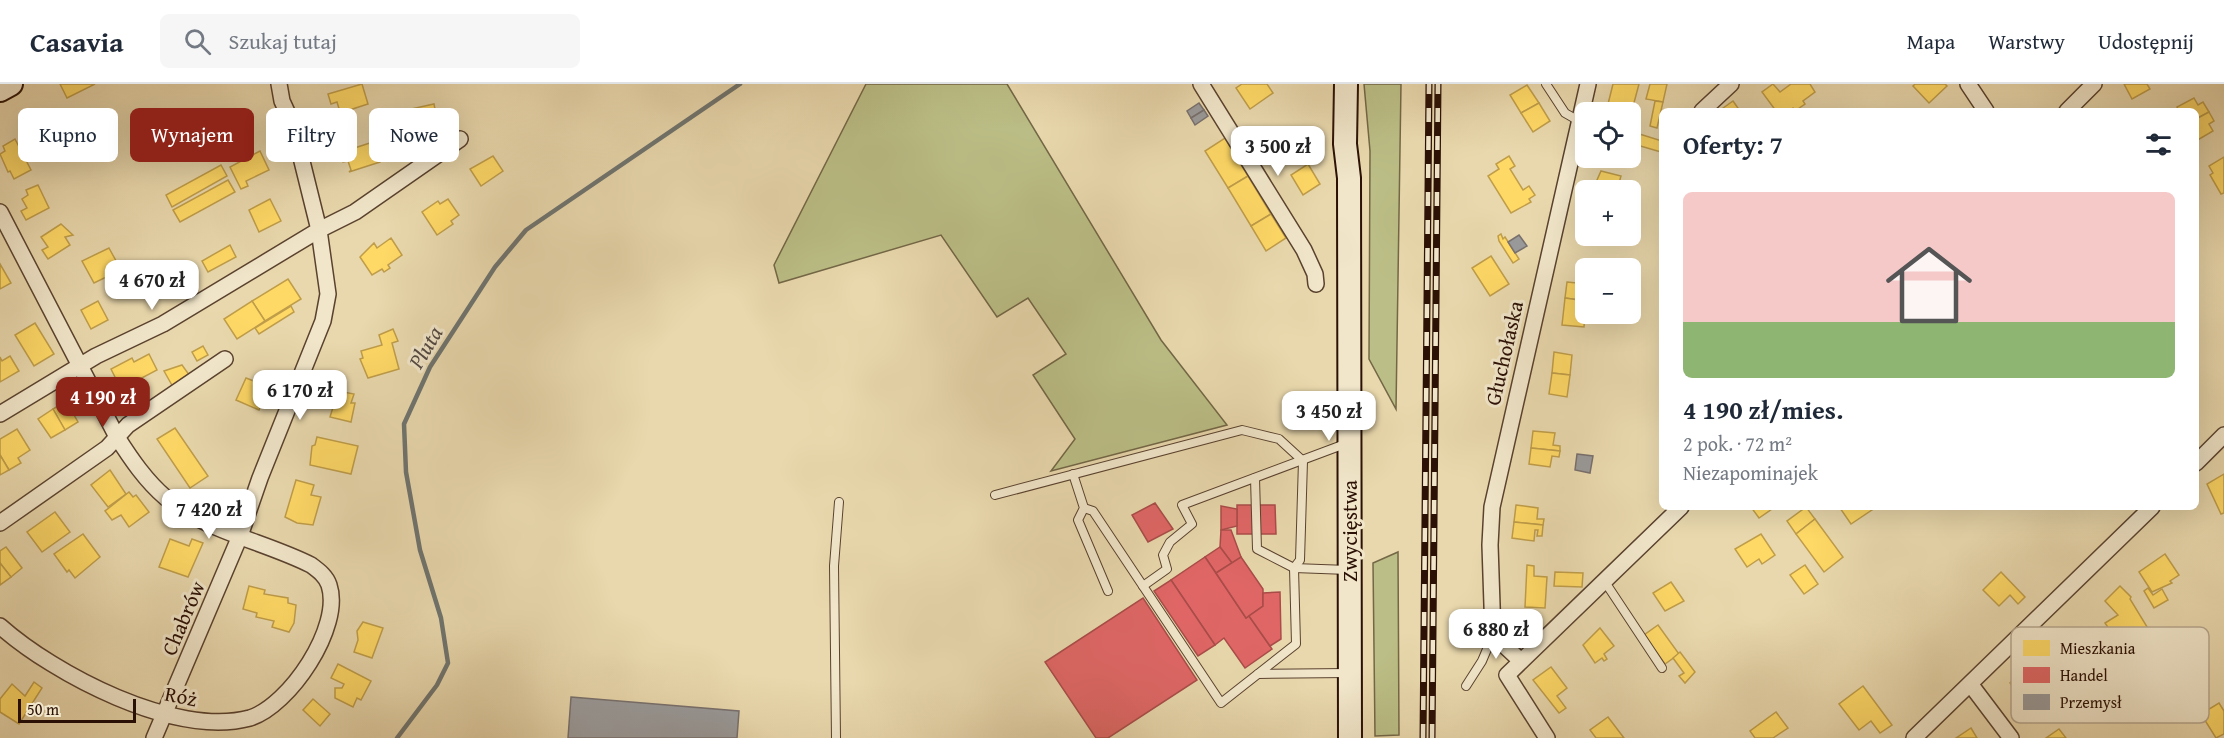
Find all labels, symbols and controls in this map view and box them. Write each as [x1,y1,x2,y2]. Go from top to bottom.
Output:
search box [160,14,580,68]
text: Casavia [30,21,124,62]
icon: search [181,25,214,58]
text: Szukaj tutaj [229,25,337,57]
text: Mapa [1907,26,1955,57]
text: Warstwy [1988,26,2065,57]
text: Udostępnij [2098,26,2194,57]
map controls [1575,102,1641,324]
button: locate [1575,102,1641,168]
chip: Kupno [18,108,118,162]
chip: Wynajem [130,108,254,162]
chip: Filtry [266,108,357,162]
chip: Nowe [369,108,459,162]
text: Oferty: 7 [1683,125,1783,164]
pin: 3 500 zł [1216,126,1340,177]
icon: filters [2142,128,2175,161]
text: 3 500 zł [1245,131,1311,160]
button: + [1575,180,1641,246]
icon: home [1875,231,1983,339]
button: − [1575,258,1641,324]
pin: 4 670 zł [90,260,214,311]
text: 4 670 zł [119,265,185,294]
street label: Głuchołaska [1477,298,1531,408]
water label: Pluta [399,320,450,375]
pin: 6 170 zł [238,370,362,421]
text: 6 170 zł [267,375,333,404]
pin: 4 190 zł [41,377,165,428]
text: 4 190 zł [70,382,136,411]
text: 4 190 zł/mies. [1683,390,1843,429]
pin: 3 450 zł [1267,391,1391,442]
text: 3 450 zł [1296,396,1362,425]
text: 2 pok. · 72 m² [1683,429,1792,458]
text: Niezapominajek [1683,458,1818,487]
street label: Zwycięstwa [1334,480,1365,582]
pin: 7 420 zł [147,489,271,540]
text: 7 420 zł [176,494,242,523]
street label: Chabrów [153,576,213,660]
pin: 6 880 zł [1434,609,1558,660]
text: 6 880 zł [1463,614,1529,643]
legend [2011,627,2209,723]
text: Mieszkania [2060,636,2136,660]
text: Handel [2060,663,2108,687]
street label: Róż [162,678,200,714]
text: Przemysł [2060,690,2122,714]
scale bar [18,696,136,724]
text: 50 m [27,697,59,721]

